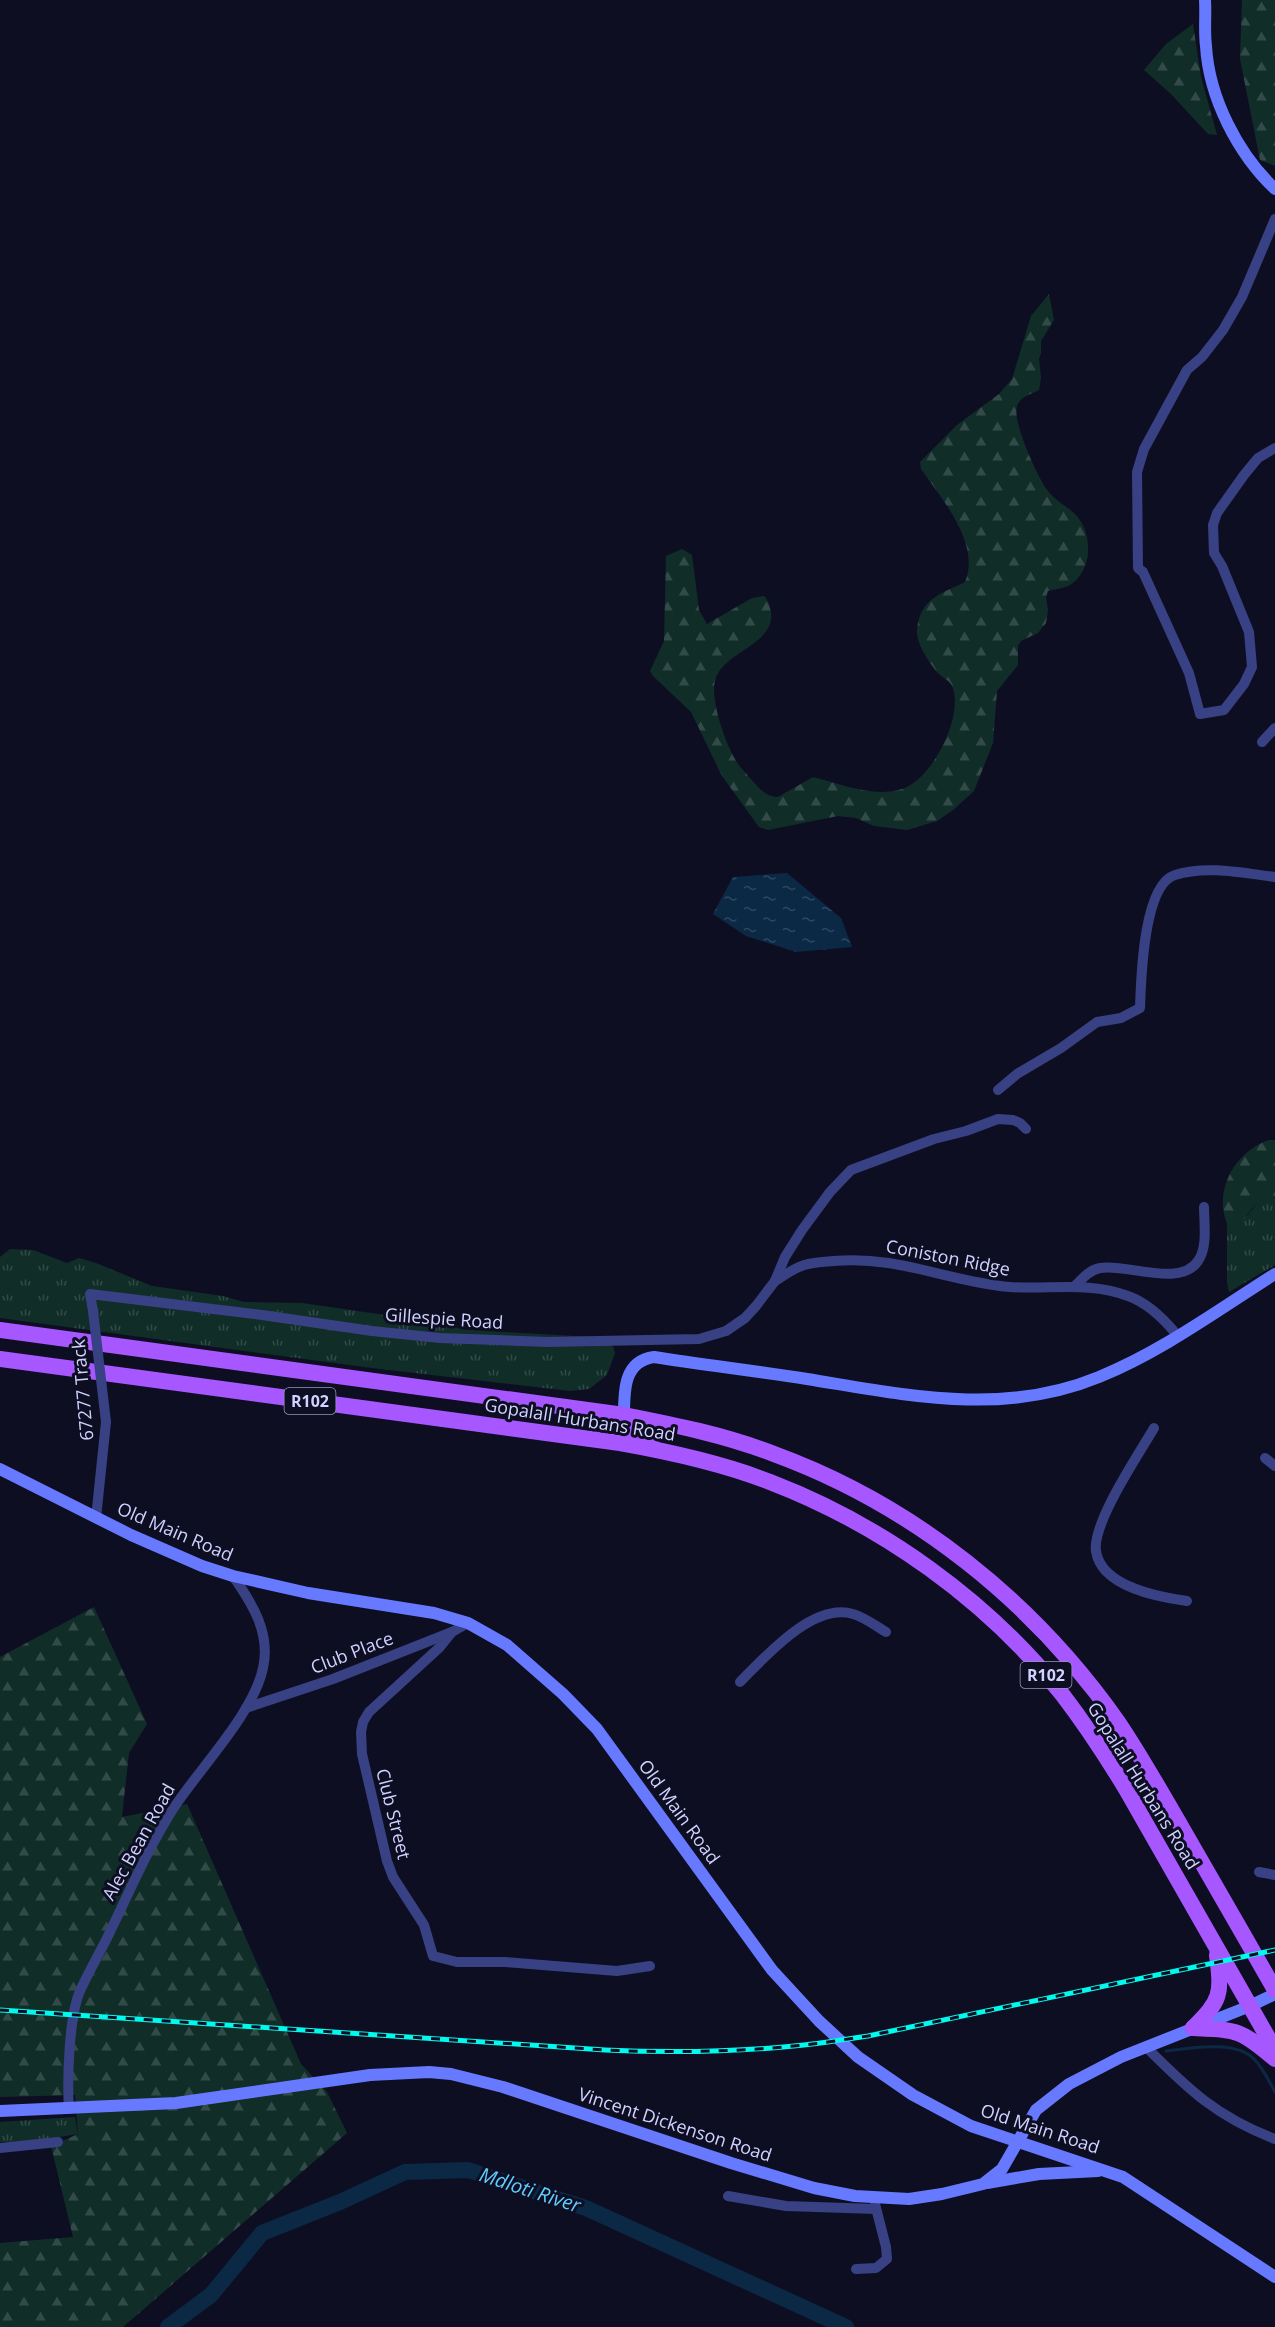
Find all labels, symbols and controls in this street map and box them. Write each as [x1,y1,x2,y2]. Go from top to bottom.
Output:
street label: Coniston Ridge [884,1233,1012,1281]
street label: Gillespie Road [384,1302,504,1334]
street label: 67277 Track [66,1338,98,1442]
road number: R102 [284,1388,336,1414]
street label: Gopalall Hurbans Road [483,1392,677,1446]
street label: Old Main Road [114,1496,237,1566]
street label: Club Place [307,1625,396,1679]
road number: R102 [1020,1662,1072,1688]
street label: Gopalall Hurbans Road [1082,1697,1205,1874]
street label: Old Main Road [634,1754,726,1868]
street label: Club Street [371,1766,417,1862]
street label: Alec Bean Road [96,1779,180,1904]
street label: Vincent Dickenson Road [576,2081,775,2167]
street label: Old Main Road [978,2098,1103,2159]
water label: Mdloti River [476,2160,585,2219]

